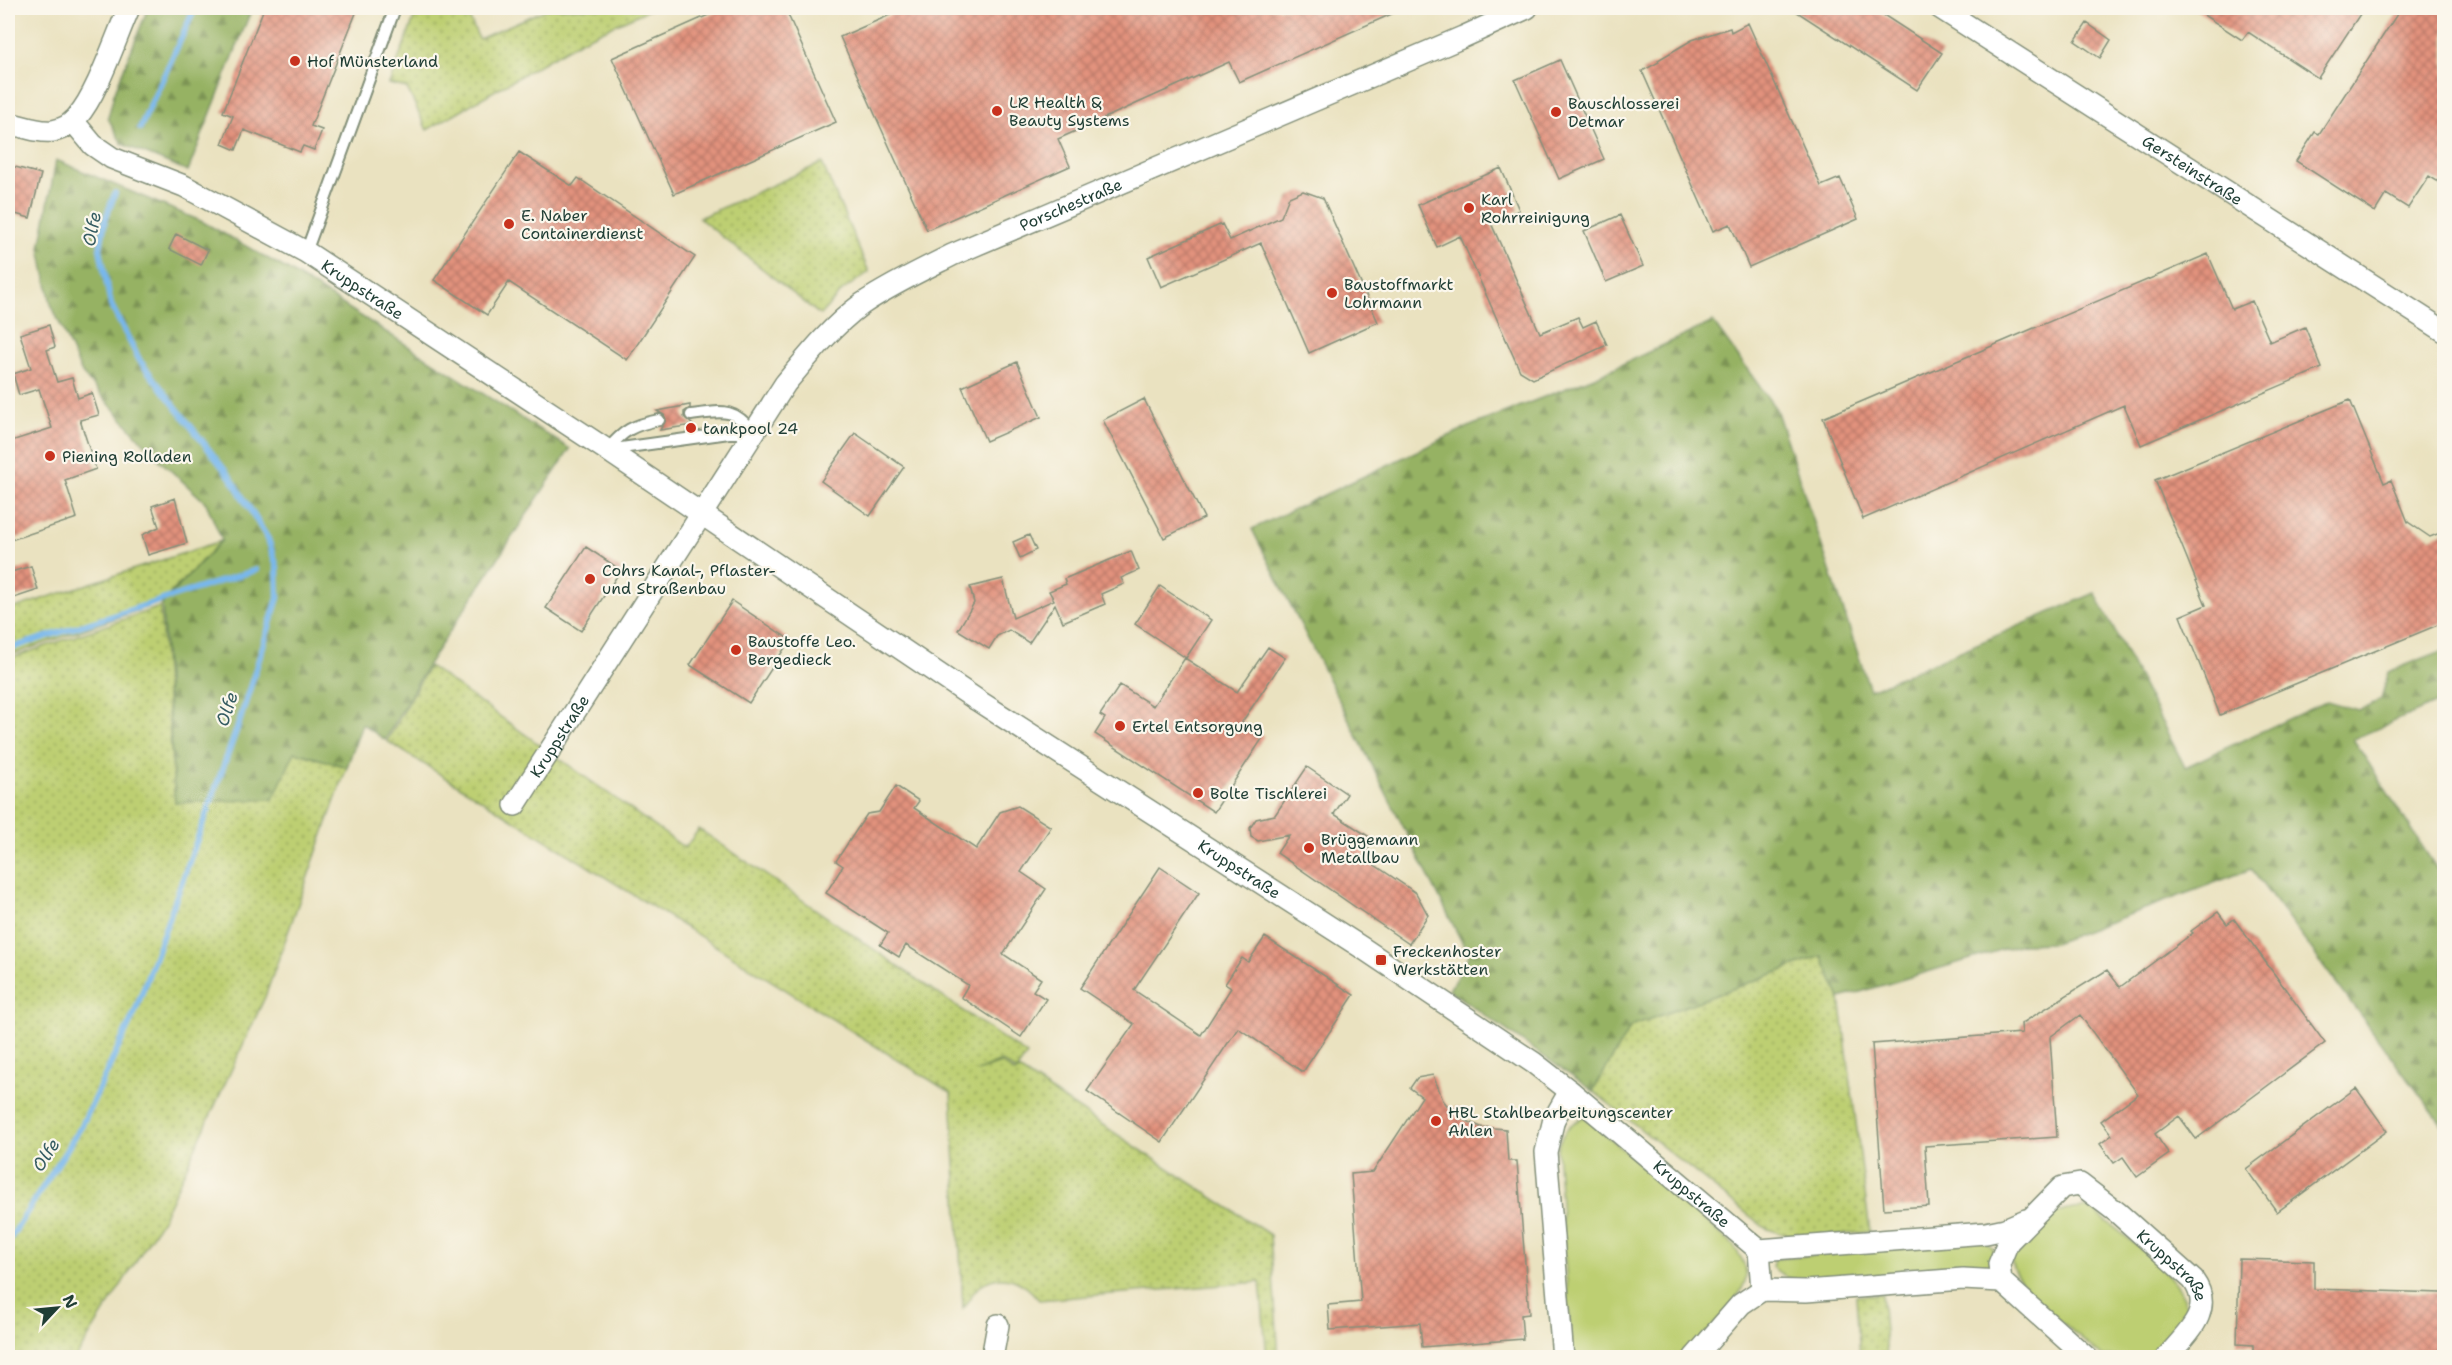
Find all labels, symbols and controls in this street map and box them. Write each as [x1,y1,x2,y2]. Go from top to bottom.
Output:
place label: Hof Münsterland [307,51,438,72]
marker: Hof Münsterland [288,54,302,68]
place label: LR Health & Beauty Systems [1009,92,1130,131]
place label: Bauschlosserei Detmar [1568,93,1679,132]
marker: LR Health & Beauty Systems [990,104,1004,118]
marker: Bauschlosserei Detmar [1549,105,1563,119]
street label: Gersteinstraße [2138,130,2247,210]
street label: Porschestraße [1016,173,1125,236]
place label: Karl Rohrreinigung [1481,189,1590,228]
marker: Karl Rohrreinigung [1462,201,1476,215]
place label: E. Naber Containerdienst [521,205,643,244]
water label: Olfe [77,210,107,248]
marker: E. Naber Containerdienst [502,217,516,231]
street label: Kruppstraße [317,255,408,324]
place label: Baustoffmarkt Lohrmann [1344,274,1453,313]
marker: Baustoffmarkt Lohrmann [1325,286,1339,300]
place label: tankpool 24 [703,418,798,439]
marker: tankpool 24 [684,421,698,435]
place label: Piening Rolladen [62,446,192,467]
marker: Piening Rolladen [43,449,57,463]
place label: Cohrs Kanal-, Pflaster- und Straßenbau [602,560,776,599]
marker: Cohrs Kanal-, Pflaster- und Straßenbau [583,572,597,586]
place label: Baustoffe Leo. Bergedieck [748,631,856,670]
marker: Baustoffe Leo. Bergedieck [729,643,743,657]
water label: Olfe [210,689,244,729]
street label: Kruppstraße [525,691,594,781]
place label: Ertel Entsorgung [1132,716,1263,737]
marker: Ertel Entsorgung [1113,719,1127,733]
place label: Bolte Tischlerei [1210,783,1327,804]
marker: Bolte Tischlerei [1191,786,1205,800]
place label: Brüggemann Metallbau [1321,829,1418,868]
street label: Kruppstraße [1194,834,1285,903]
marker: Brüggemann Metallbau [1302,841,1316,855]
place label: Freckenhoster Werkstätten [1393,941,1502,980]
marker: Freckenhoster Werkstätten [1374,953,1388,967]
place label: HBL Stahlbearbeitungscenter Ahlen [1448,1102,1673,1141]
marker: HBL Stahlbearbeitungscenter Ahlen [1429,1114,1443,1128]
water label: Olfe [26,1134,66,1176]
street label: Kruppstraße [1649,1155,1735,1232]
street label: Kruppstraße [2132,1224,2212,1303]
north arrow [27,1278,87,1338]
text: N [58,1291,82,1312]

